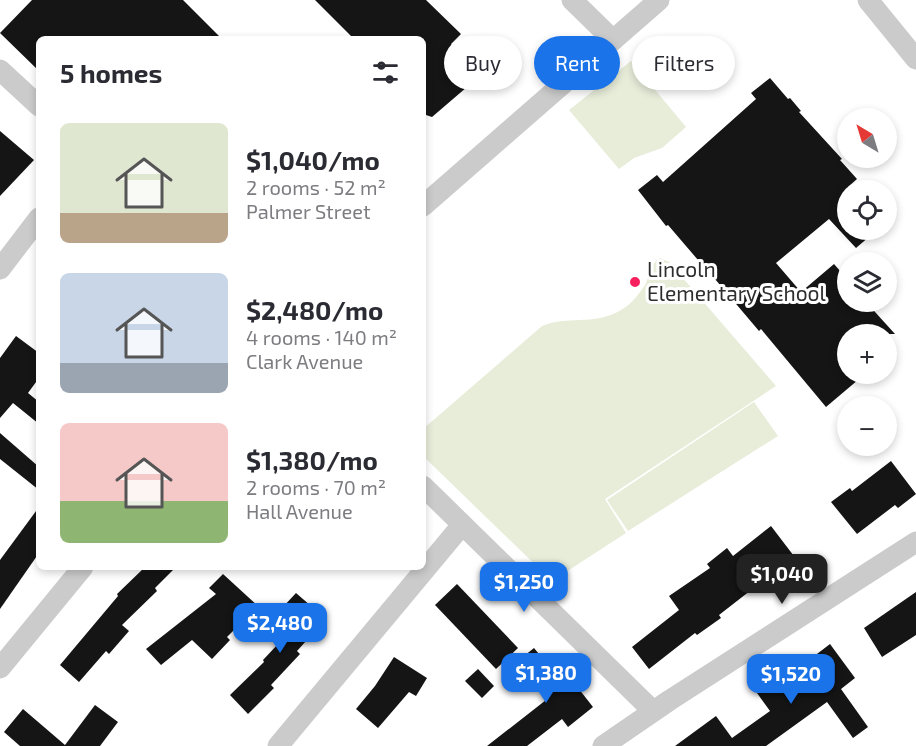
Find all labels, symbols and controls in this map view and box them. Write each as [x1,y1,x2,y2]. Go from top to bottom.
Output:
chip: Buy [444,36,522,90]
chip: Rent [534,36,620,90]
chip: Filters [632,36,735,90]
icon: filters [369,56,402,89]
text: 5 homes [60,57,162,88]
north arrow [837,108,897,168]
map controls [837,108,897,456]
text: $1,040/mo [246,144,380,175]
icon: home [108,147,180,219]
text: 2 rooms · 52 m² [246,175,386,199]
button: locate [837,180,897,240]
text: Palmer Street [246,199,371,223]
button: layers [837,252,897,312]
place label: Lincoln Elementary School [647,256,827,305]
marker: Lincoln Elementary School [628,275,642,289]
text: $2,480/mo [246,294,383,325]
icon: home [108,297,180,369]
button: + [837,324,897,384]
text: 4 rooms · 140 m² [246,325,397,349]
text: Clark Avenue [246,349,363,373]
button: − [837,396,897,456]
text: $1,380/mo [246,444,378,475]
icon: home [108,447,180,519]
text: 2 rooms · 70 m² [246,475,386,499]
text: Hall Avenue [246,499,353,523]
pin: $1,040 [733,554,831,605]
text: $1,040 [750,561,814,585]
pin: $1,250 [475,562,573,613]
text: $1,250 [494,569,554,593]
pin: $2,480 [231,603,329,654]
text: $2,480 [247,610,313,634]
pin: $1,380 [497,653,595,704]
pin: $1,520 [742,654,840,705]
text: $1,380 [515,660,577,684]
text: $1,520 [761,661,821,685]

